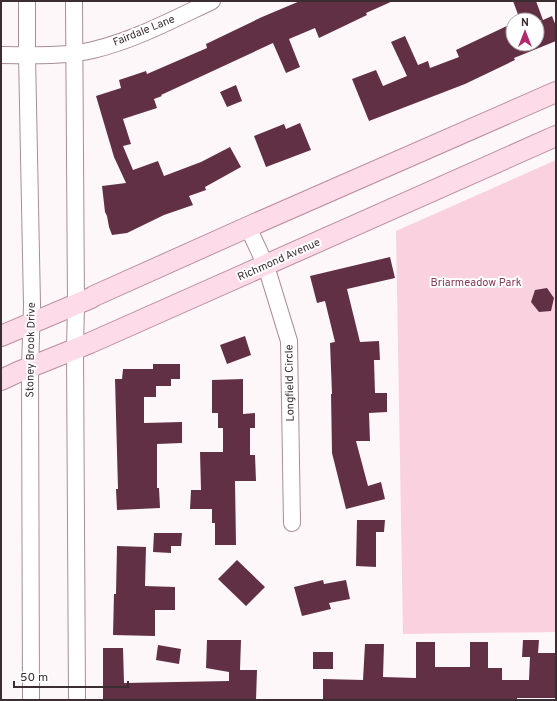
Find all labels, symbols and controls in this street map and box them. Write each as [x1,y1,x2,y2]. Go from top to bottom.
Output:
street label: Fairdale Lane [111,12,177,50]
north arrow [505,12,545,52]
text: N [521,16,529,30]
street label: Richmond Avenue [236,235,323,284]
park label: Briarmeadow Park [430,276,522,290]
street label: Stoney Brook Drive [23,302,39,398]
street label: Longfield Circle [282,344,298,422]
scale bar [14,663,128,689]
text: 50 m [20,670,48,686]

